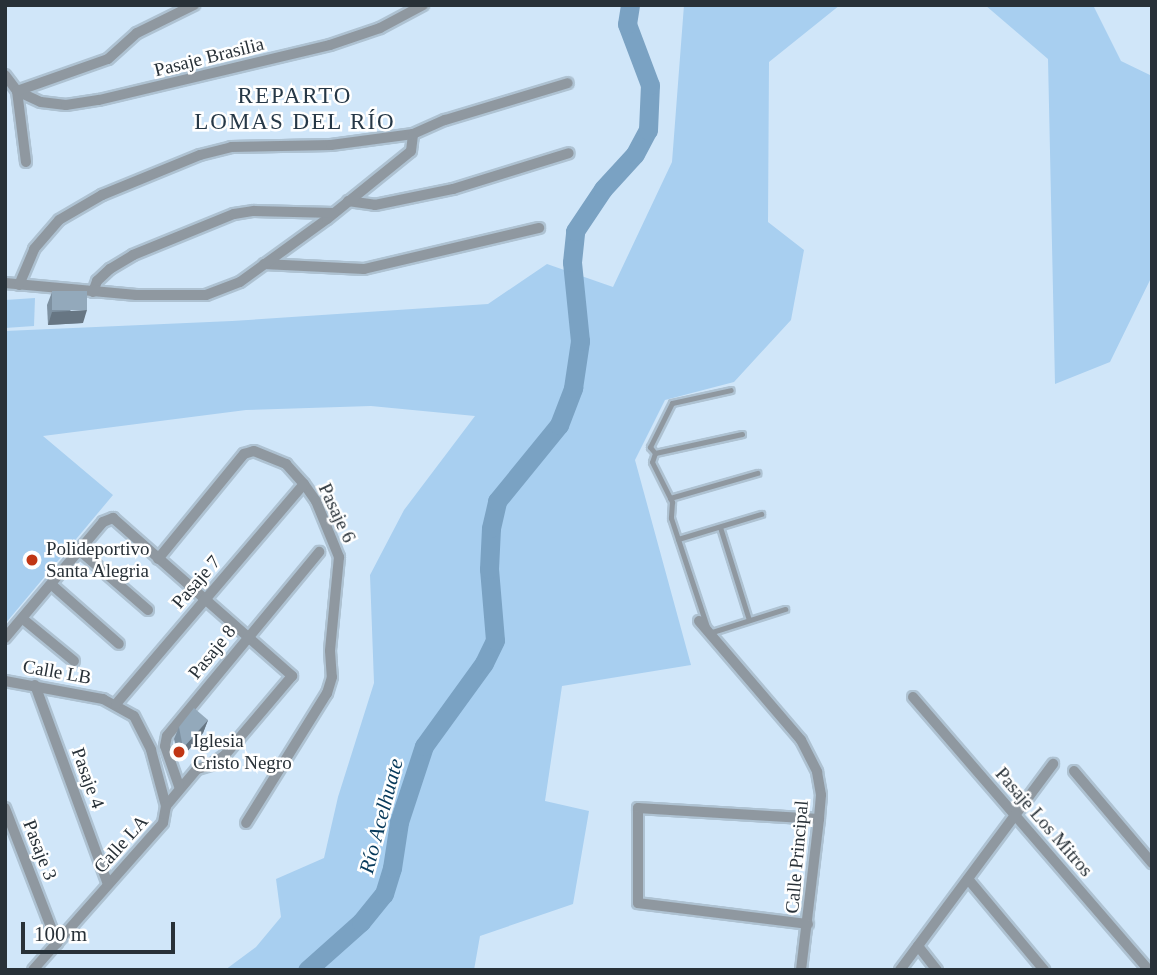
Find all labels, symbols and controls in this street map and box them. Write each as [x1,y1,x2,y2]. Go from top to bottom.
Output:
street label: Pasaje Brasilia [152,32,266,82]
district label: REPARTO LOMAS DEL RÍO [195,82,395,136]
street label: Pasaje 6 [313,480,361,546]
place label: Polideportivo Santa Alegria [46,538,150,582]
street label: Pasaje 7 [167,551,225,613]
marker: Polideportivo Santa Alegria [24,552,40,568]
street label: Pasaje 8 [183,620,241,684]
street label: Calle LB [21,655,93,689]
place label: Iglesia Cristo Negro [193,730,292,774]
marker: Iglesia Cristo Negro [171,744,187,760]
street label: Pasaje 4 [67,745,109,811]
water label: Río Acelhuate [354,756,408,876]
street label: Pasaje Los Mitros [990,763,1098,881]
street label: Calle Principal [781,800,813,914]
street label: Calle LA [89,810,153,878]
street label: Pasaje 3 [18,817,62,883]
scale bar [24,908,178,952]
text: 100 m [34,922,87,946]

